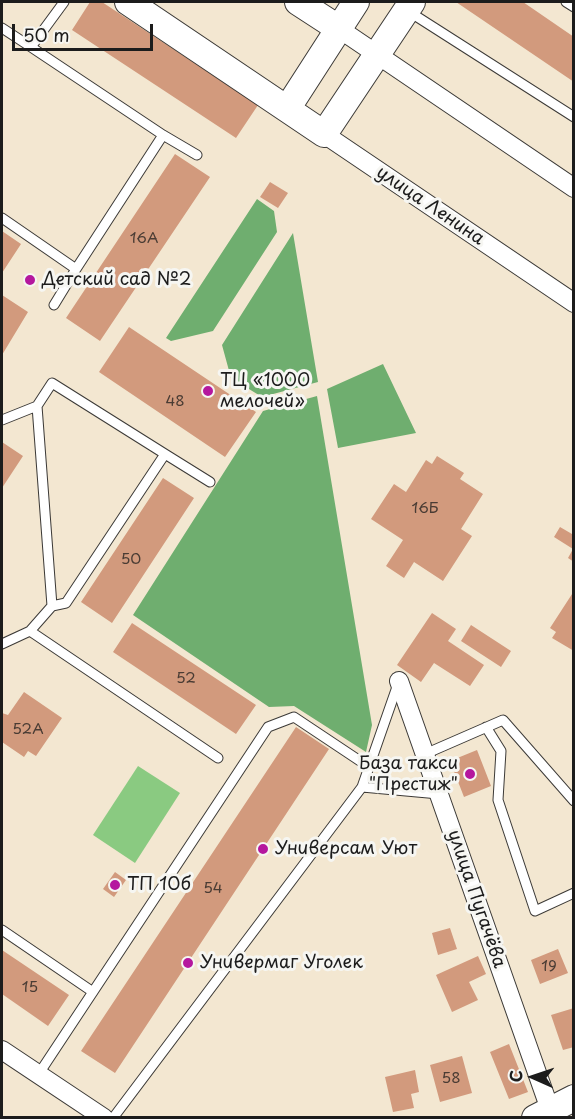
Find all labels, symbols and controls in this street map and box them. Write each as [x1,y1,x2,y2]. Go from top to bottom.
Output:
scale bar [15,12,156,50]
text: 50 m [23,21,70,48]
street label: улица Ленина [372,162,488,250]
house number: 16А [130,230,158,248]
place label: Детский сад №2 [42,269,192,291]
marker: Детский сад №2 [23,273,37,287]
place label: ТЦ «1000 мелочей» [220,370,310,412]
marker: ТЦ «1000 мелочей» [201,384,215,398]
house number: 48 [165,393,185,411]
house number: 16Б [411,500,439,518]
house number: 50 [121,551,141,569]
house number: 52 [176,670,196,688]
house number: 52А [12,721,44,739]
place label: База такси "Престиж" [359,753,458,795]
marker: База такси "Престиж" [463,767,477,781]
street label: улица Пугачёва [442,827,510,971]
place label: Универсам Уют [275,838,417,860]
marker: Универсам Уют [256,842,270,856]
place label: ТП 10б [127,874,191,896]
marker: ТП 10б [108,878,122,892]
house number: 54 [203,880,223,898]
place label: Универмаг Уголек [200,952,363,974]
marker: Универмаг Уголек [181,956,195,970]
house number: 19 [541,958,557,976]
house number: 15 [22,979,38,997]
north arrow [503,1047,563,1107]
text: С [503,1069,527,1083]
house number: 58 [441,1070,461,1088]

